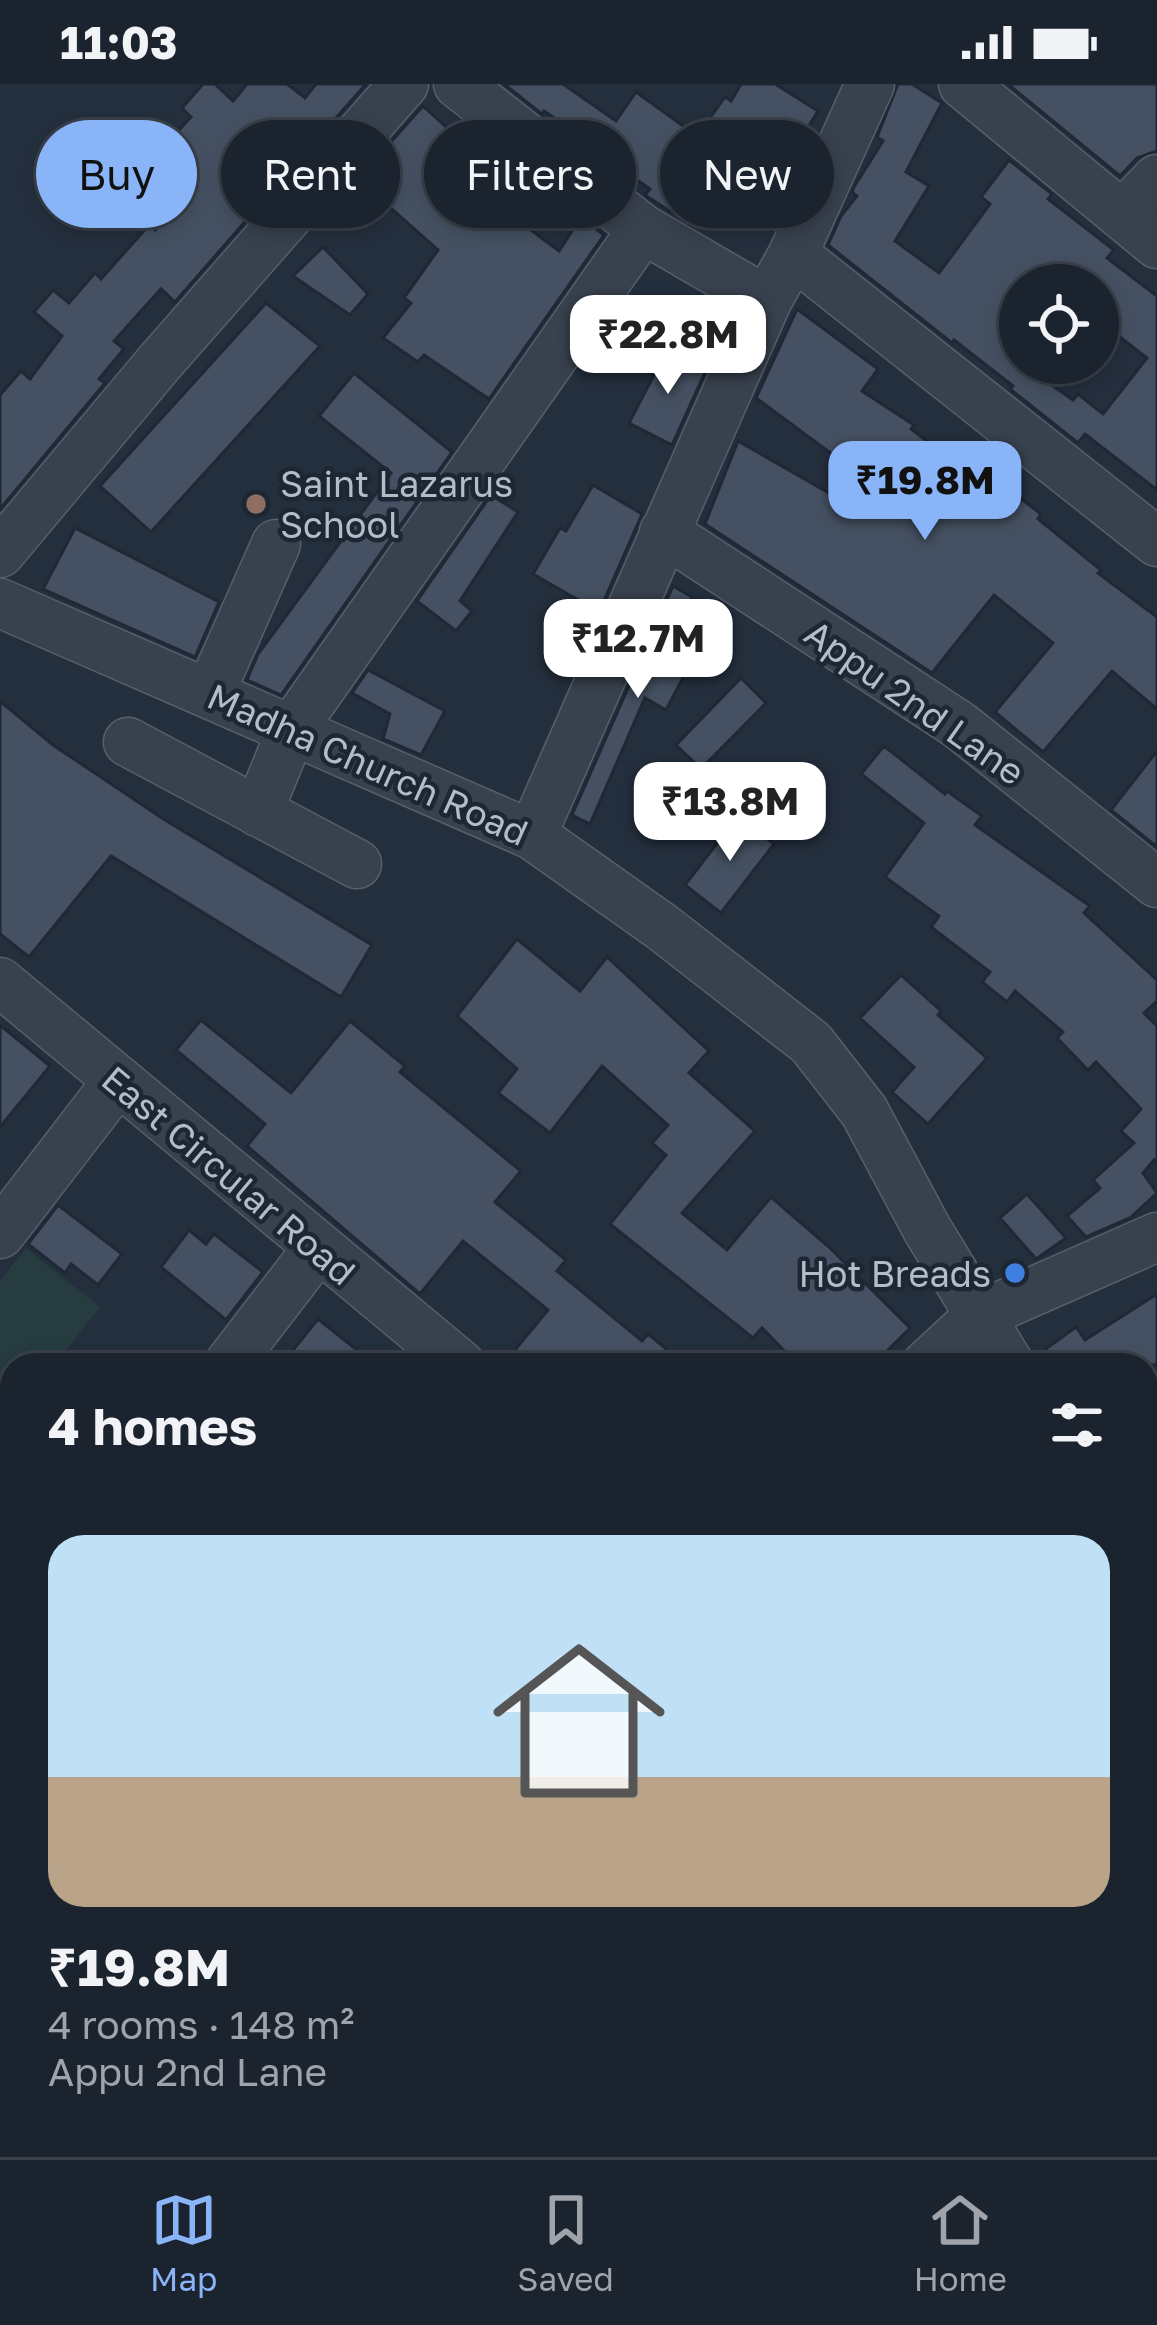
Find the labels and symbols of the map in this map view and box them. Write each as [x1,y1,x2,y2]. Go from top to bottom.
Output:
pin: ₹22.8M [570,295,766,397]
pin: ₹19.8M [827,441,1023,543]
place label: Saint Lazarus School [280,462,513,546]
marker: Saint Lazarus School [243,491,269,517]
pin: ₹12.7M [540,599,736,701]
street label: Appu 2nd Lane [797,611,1033,793]
street label: Madha Church Road [201,674,535,854]
pin: ₹13.8M [632,762,828,864]
street label: East Circular Road [94,1057,364,1293]
place label: Hot Breads [798,1252,991,1295]
marker: Hot Breads [1002,1260,1028,1286]

